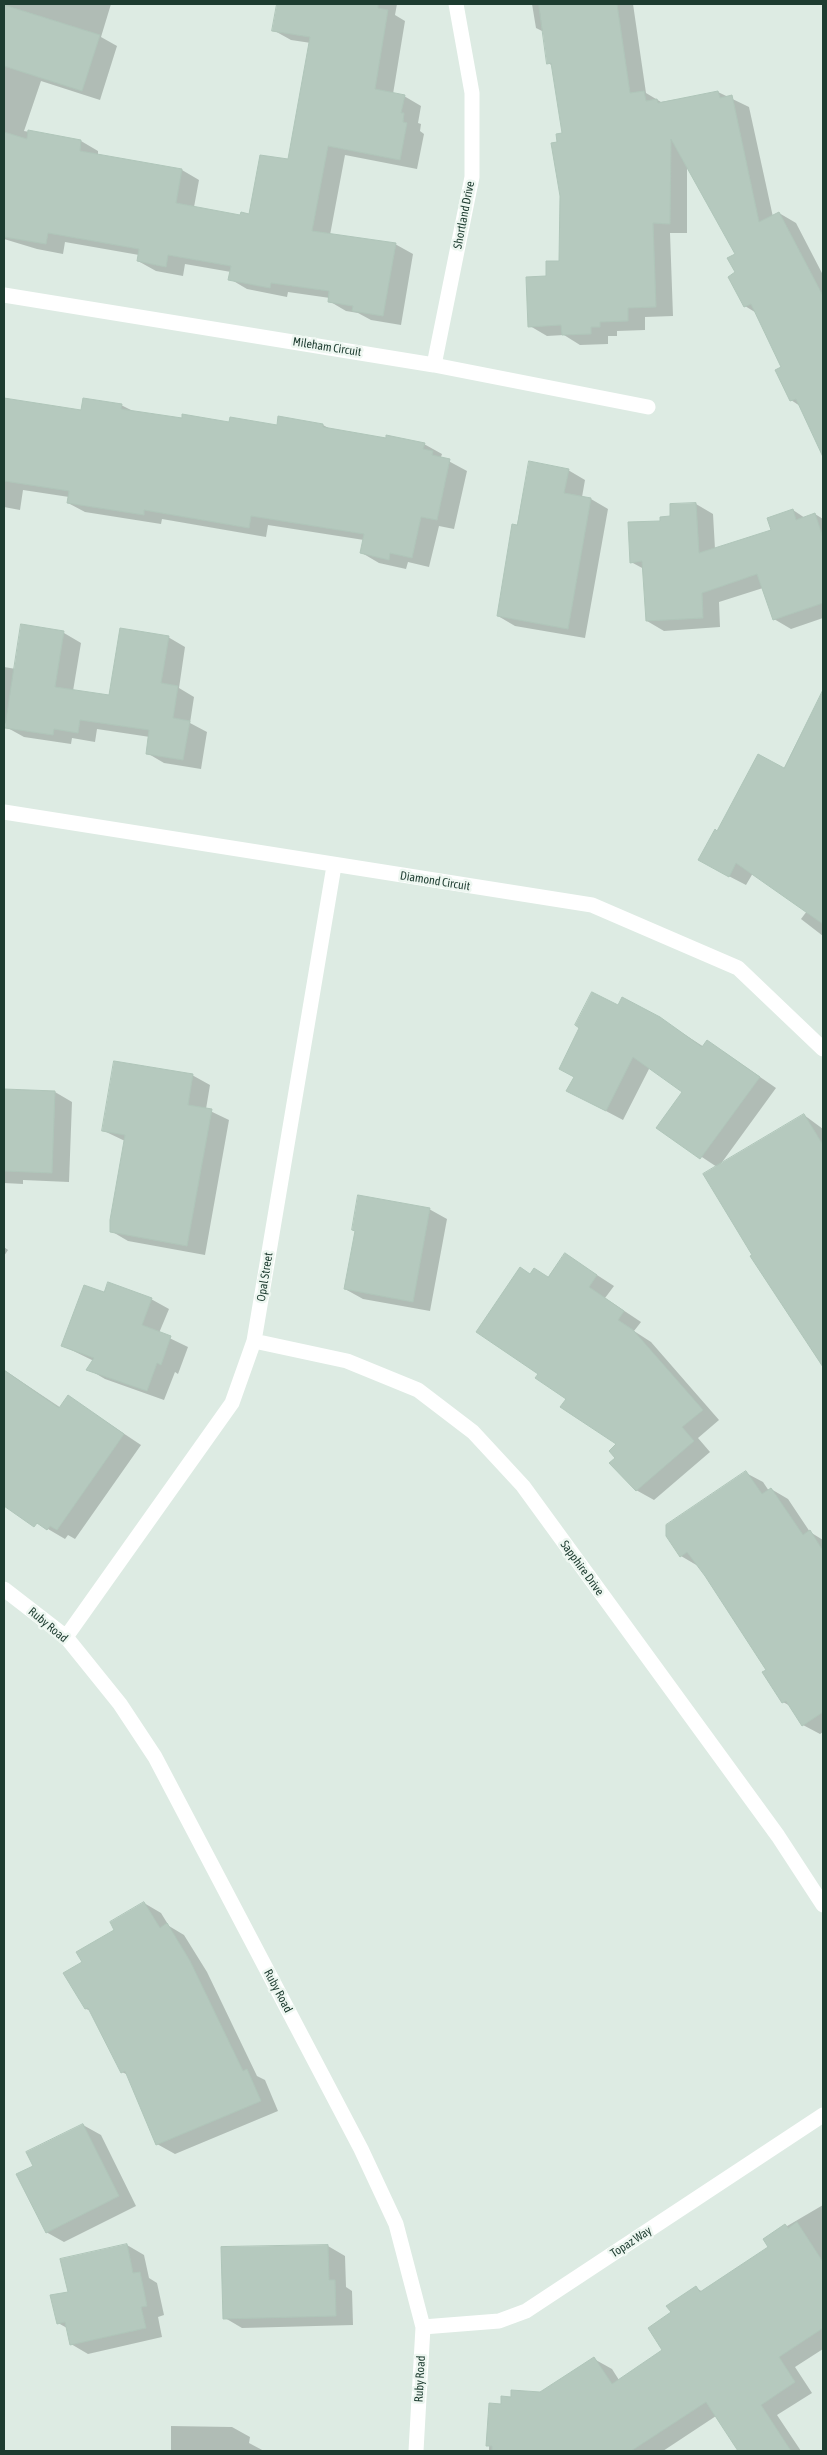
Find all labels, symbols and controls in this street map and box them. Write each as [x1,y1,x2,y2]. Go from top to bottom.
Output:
street label: Shortland Drive [450,180,478,250]
street label: Mileham Circuit [292,334,362,360]
street label: Diamond Circuit [399,868,471,894]
street label: Opal Street [254,1251,276,1303]
street label: Sapphire Drive [557,1538,607,1598]
street label: Ruby Road [25,1604,71,1646]
street label: Ruby Road [261,1967,295,2015]
street label: Topaz Way [608,2223,654,2261]
street label: Ruby Road [412,2355,428,2403]

